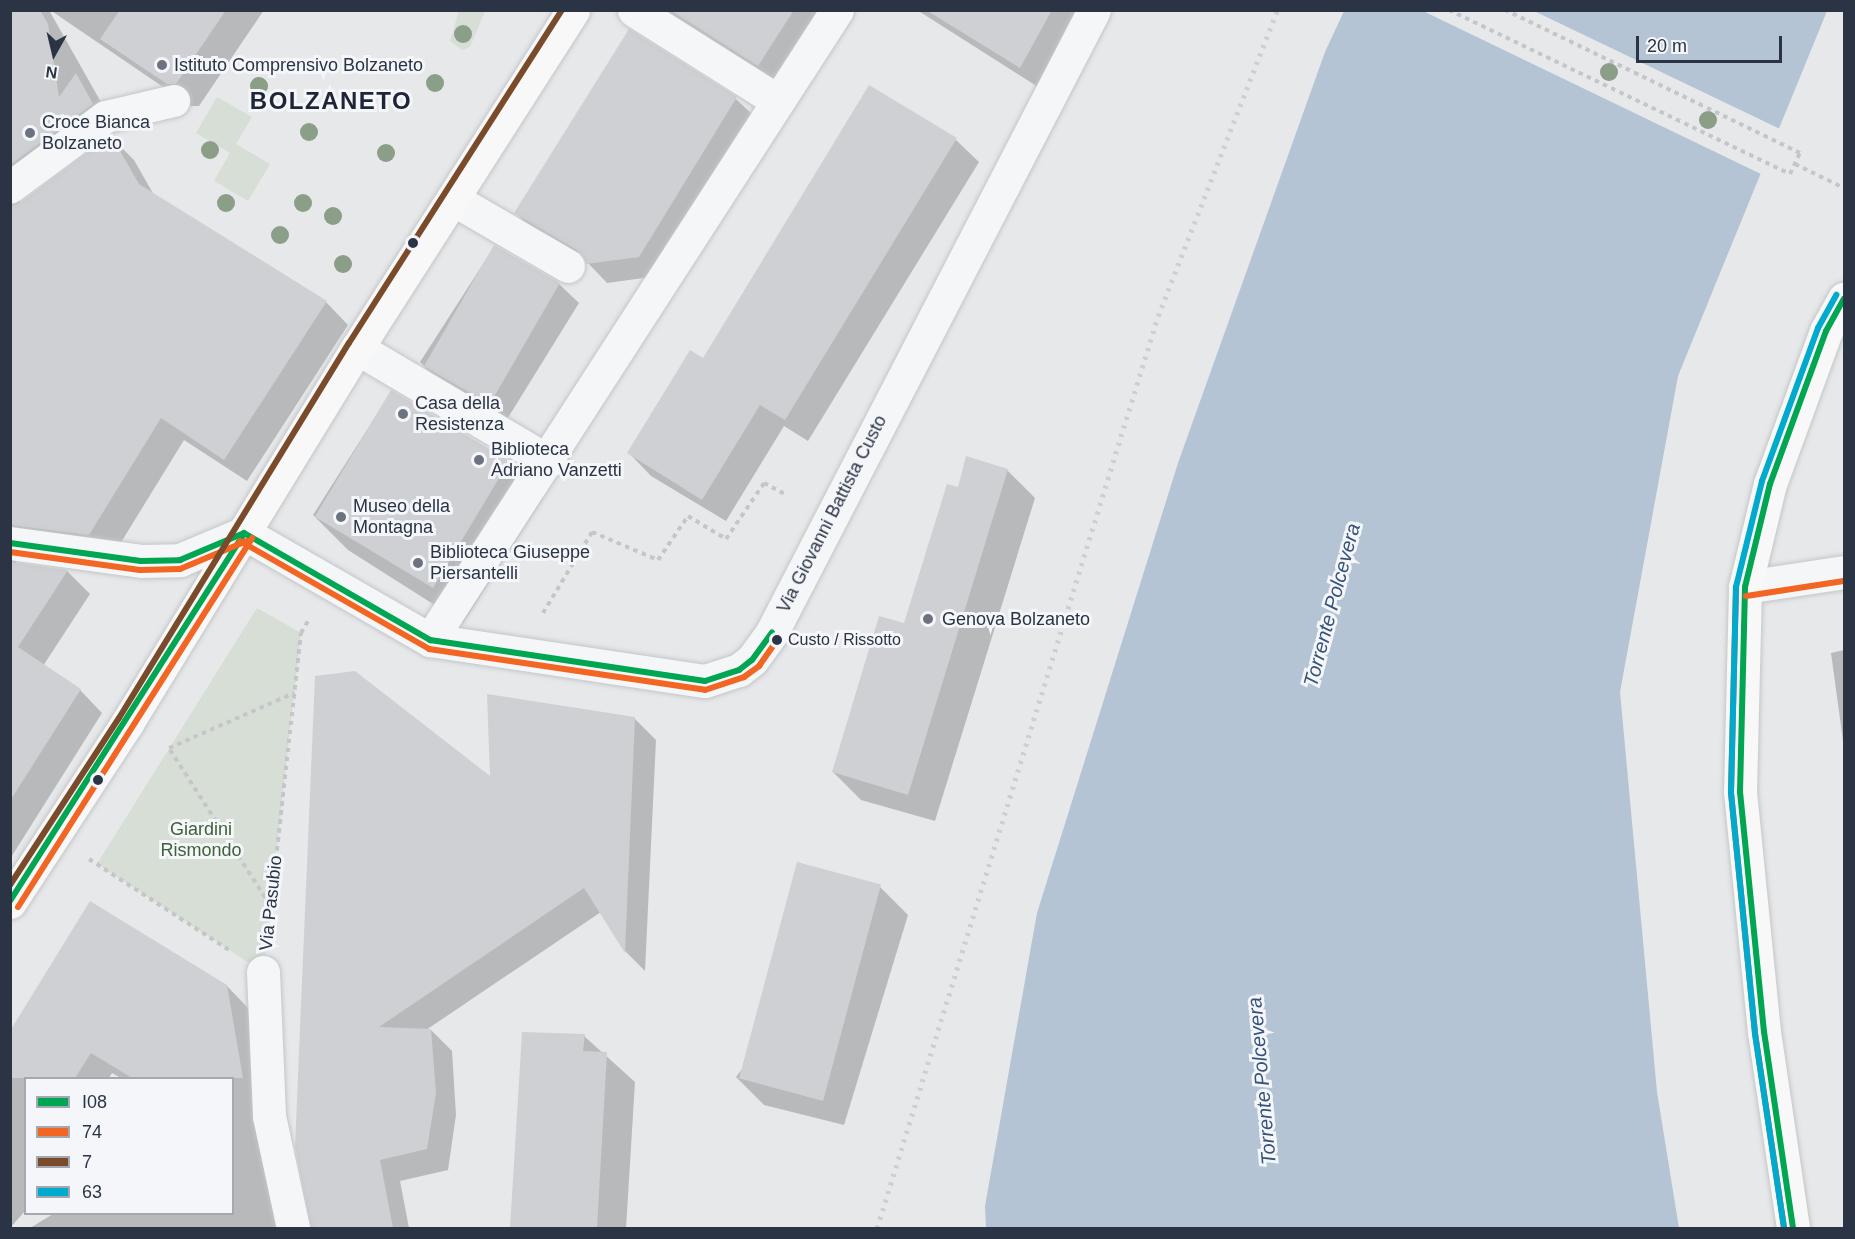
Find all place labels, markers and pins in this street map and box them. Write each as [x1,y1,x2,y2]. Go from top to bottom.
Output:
place label: Istituto Comprensivo Bolzaneto [174,54,423,76]
marker: Istituto Comprensivo Bolzaneto [155,58,169,72]
place label: Croce Bianca Bolzaneto [42,112,150,154]
marker: Croce Bianca Bolzaneto [23,126,37,140]
unlabelled marker [407,237,419,249]
place label: Casa della Resistenza [415,393,504,436]
marker: Casa della Resistenza [396,407,410,421]
place label: Biblioteca Adriano Vanzetti [491,439,622,482]
marker: Biblioteca Adriano Vanzetti [472,453,486,467]
place label: Museo della Montagna [353,496,450,538]
marker: Museo della Montagna [334,510,348,524]
place label: Biblioteca Giuseppe Piersantelli [430,542,590,584]
marker: Biblioteca Giuseppe Piersantelli [411,556,425,570]
place label: Genova Bolzaneto [942,608,1090,630]
marker: Genova Bolzaneto [919,610,937,628]
place label: Custo / Rissotto [788,630,901,650]
marker: Custo / Rissotto [771,634,783,646]
unlabelled marker [92,774,104,786]

